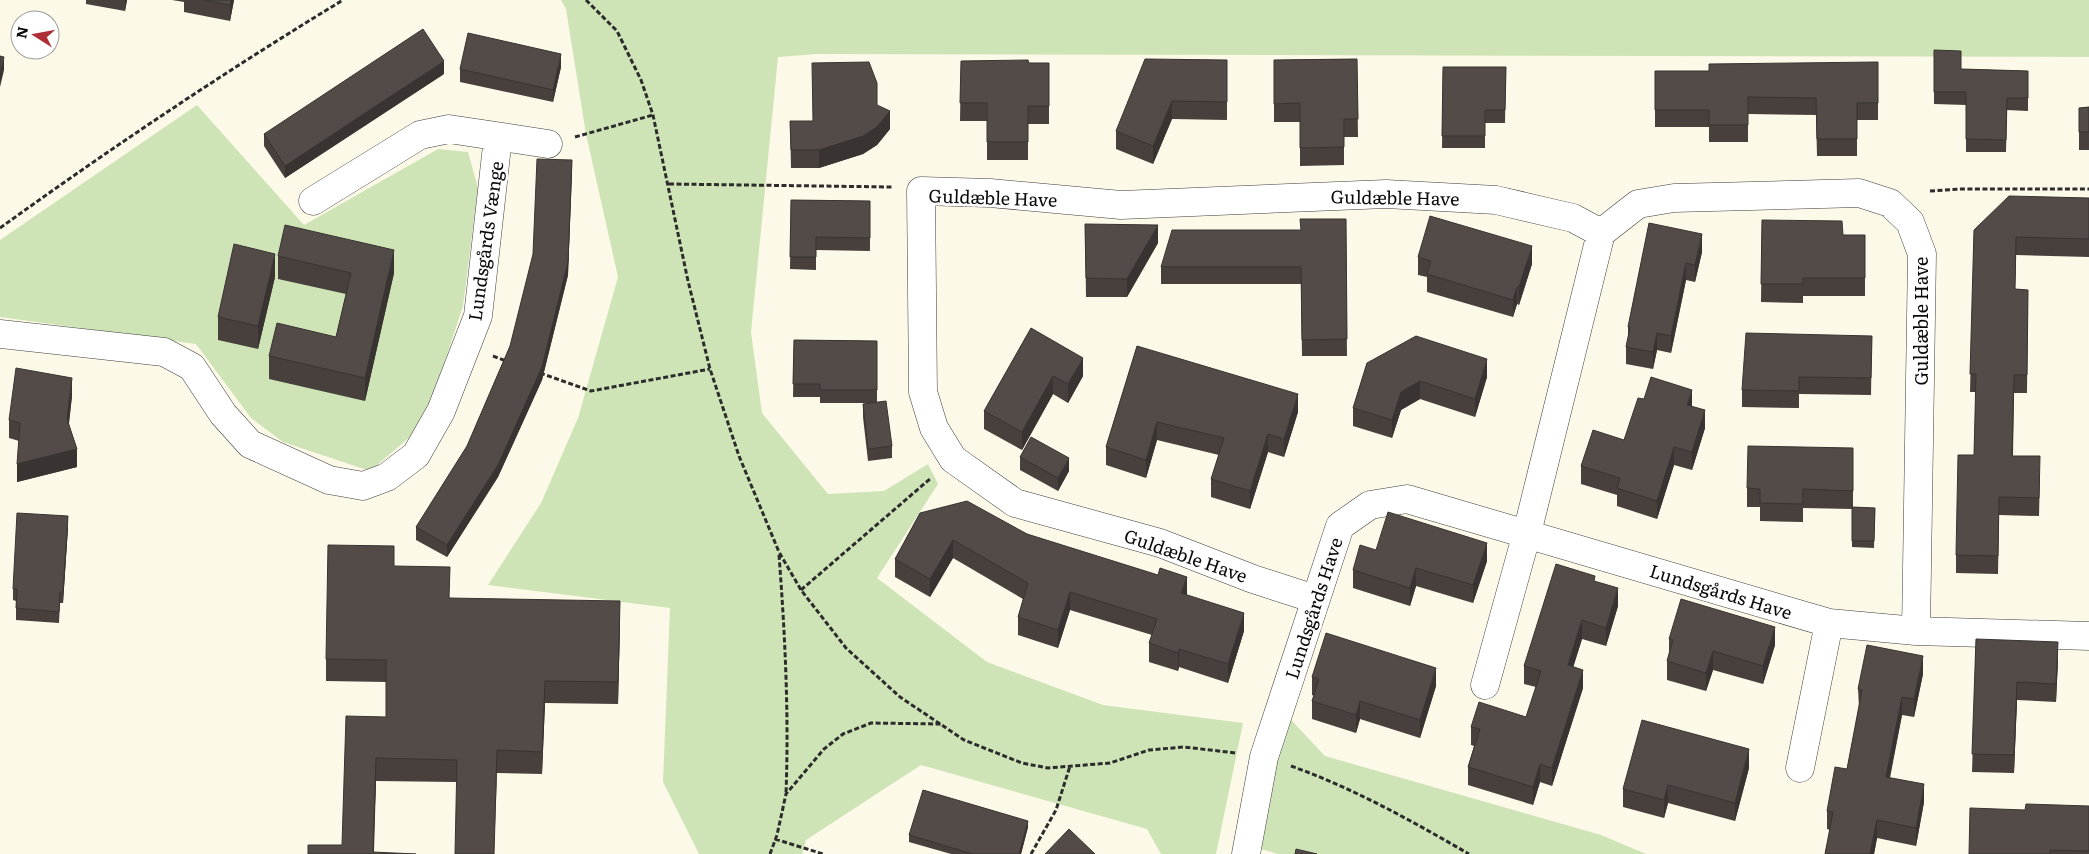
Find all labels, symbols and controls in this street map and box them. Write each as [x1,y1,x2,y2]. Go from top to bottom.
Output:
north arrow [10,10,60,60]
text: N [10,24,32,40]
street label: Lundsgårds Vænge [460,159,510,323]
street label: Guldæble Have [928,181,1058,213]
street label: Guldæble Have [1330,182,1460,212]
street label: Guldæble Have [1907,257,1934,385]
street label: Guldæble Have [1121,521,1251,589]
street label: Lundsgårds Have [1277,534,1349,682]
street label: Lundsgårds Have [1646,557,1796,625]

